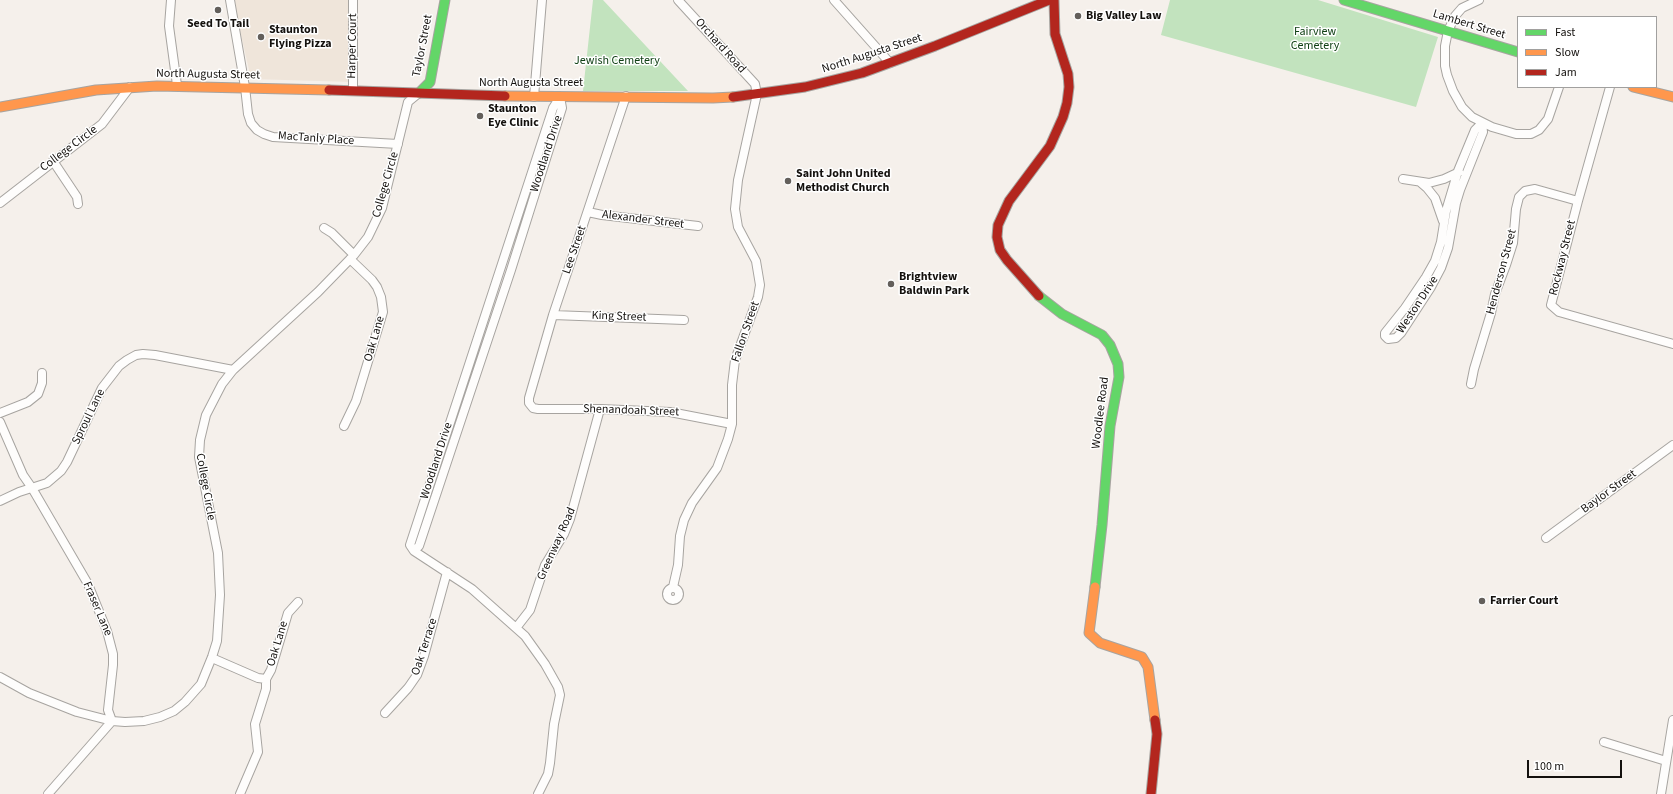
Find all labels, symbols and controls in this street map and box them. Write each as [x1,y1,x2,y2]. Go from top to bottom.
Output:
marker: Seed To Tail [213,5,223,15]
street label: Lambert Street [1431,7,1507,43]
place label: Big Valley Law [1086,9,1161,23]
marker: Big Valley Law [1073,11,1083,21]
street label: Harper Court [345,13,361,79]
street label: Taylor Street [410,14,436,78]
street label: Orchard Road [692,16,748,76]
legend [1517,16,1657,88]
place label: Seed To Tail [187,17,249,31]
place label: Staunton Flying Pizza [269,23,332,51]
text: Fast [1555,24,1575,41]
park label: Fairview Cemetery [1291,25,1339,53]
street label: North Augusta Street [820,31,924,77]
marker: Staunton Flying Pizza [256,32,266,42]
text: Slow [1555,44,1580,61]
park label: Jewish Cemetery [574,54,660,68]
text: Jam [1555,64,1577,81]
street label: North Augusta Street [156,67,260,83]
street label: North Augusta Street [479,76,583,90]
place label: Staunton Eye Clinic [488,102,539,130]
marker: Staunton Eye Clinic [475,111,485,121]
street label: Woodland Drive [528,114,566,194]
street label: College Circle [38,123,100,175]
street label: MacTanly Place [277,129,355,149]
street label: College Circle [370,150,402,220]
place label: Saint John United Methodist Church [796,167,891,195]
marker: Saint John United Methodist Church [783,176,793,186]
street label: Alexander Street [601,208,685,232]
street label: Rockway Street [1547,219,1579,297]
street label: Lee Street [560,224,590,276]
street label: Henderson Street [1484,228,1520,316]
place label: Brightview Baldwin Park [899,270,969,298]
street label: Weston Drive [1394,274,1442,336]
marker: Brightview Baldwin Park [886,279,896,289]
street label: Fallon Street [729,300,763,364]
street label: King Street [591,309,647,325]
street label: Oak Lane [362,315,388,363]
street label: Woodlee Road [1089,376,1113,450]
street label: Sproul Lane [69,387,109,447]
street label: Shenandoah Street [583,402,679,420]
street label: Woodland Drive [418,421,456,501]
street label: College Circle [192,452,218,522]
street label: Baylor Street [1579,467,1639,517]
street label: Greenway Road [535,505,579,583]
street label: Fraser Lane [79,580,115,638]
place label: Farrier Court [1490,594,1558,608]
marker: Farrier Court [1477,596,1487,606]
street label: Oak Terrace [409,617,441,677]
street label: Oak Lane [264,620,292,668]
scale bar [1529,752,1624,778]
text: 100 m [1534,758,1564,775]

